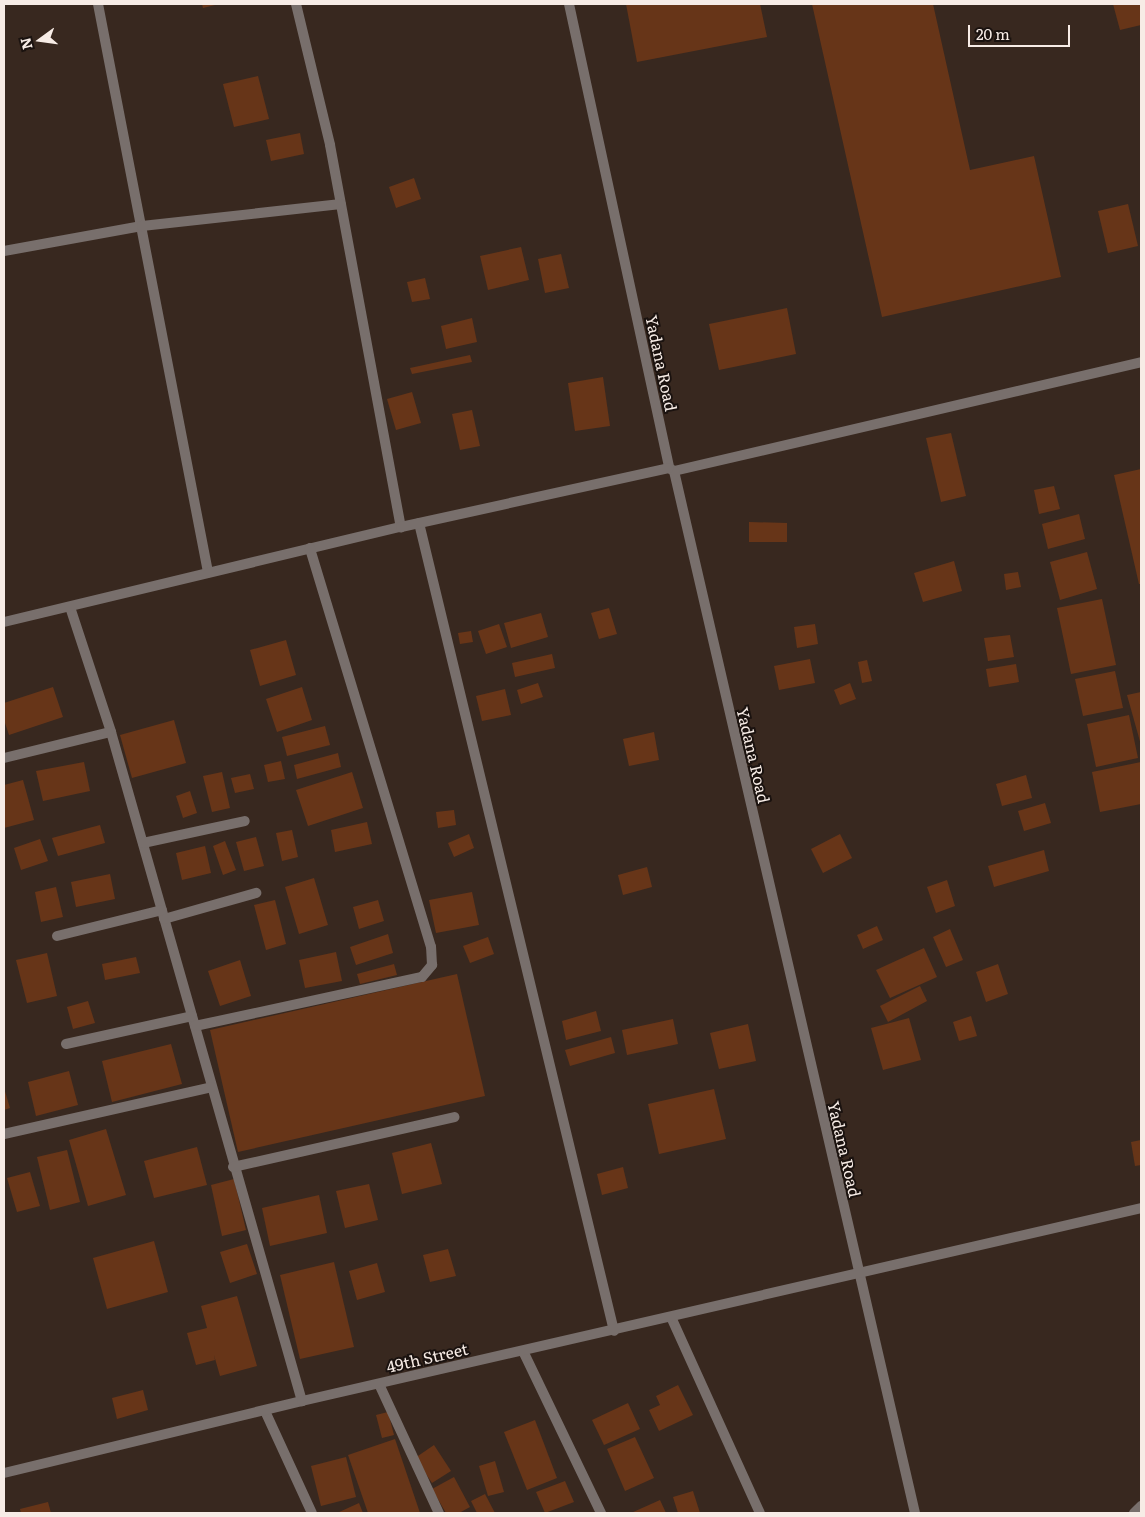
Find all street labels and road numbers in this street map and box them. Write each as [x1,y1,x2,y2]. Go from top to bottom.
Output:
street label: Yadana Road [642,313,682,413]
street label: Yadana Road [734,705,774,805]
street label: Yadana Road [825,1099,865,1199]
street label: 49th Street [384,1338,470,1376]

